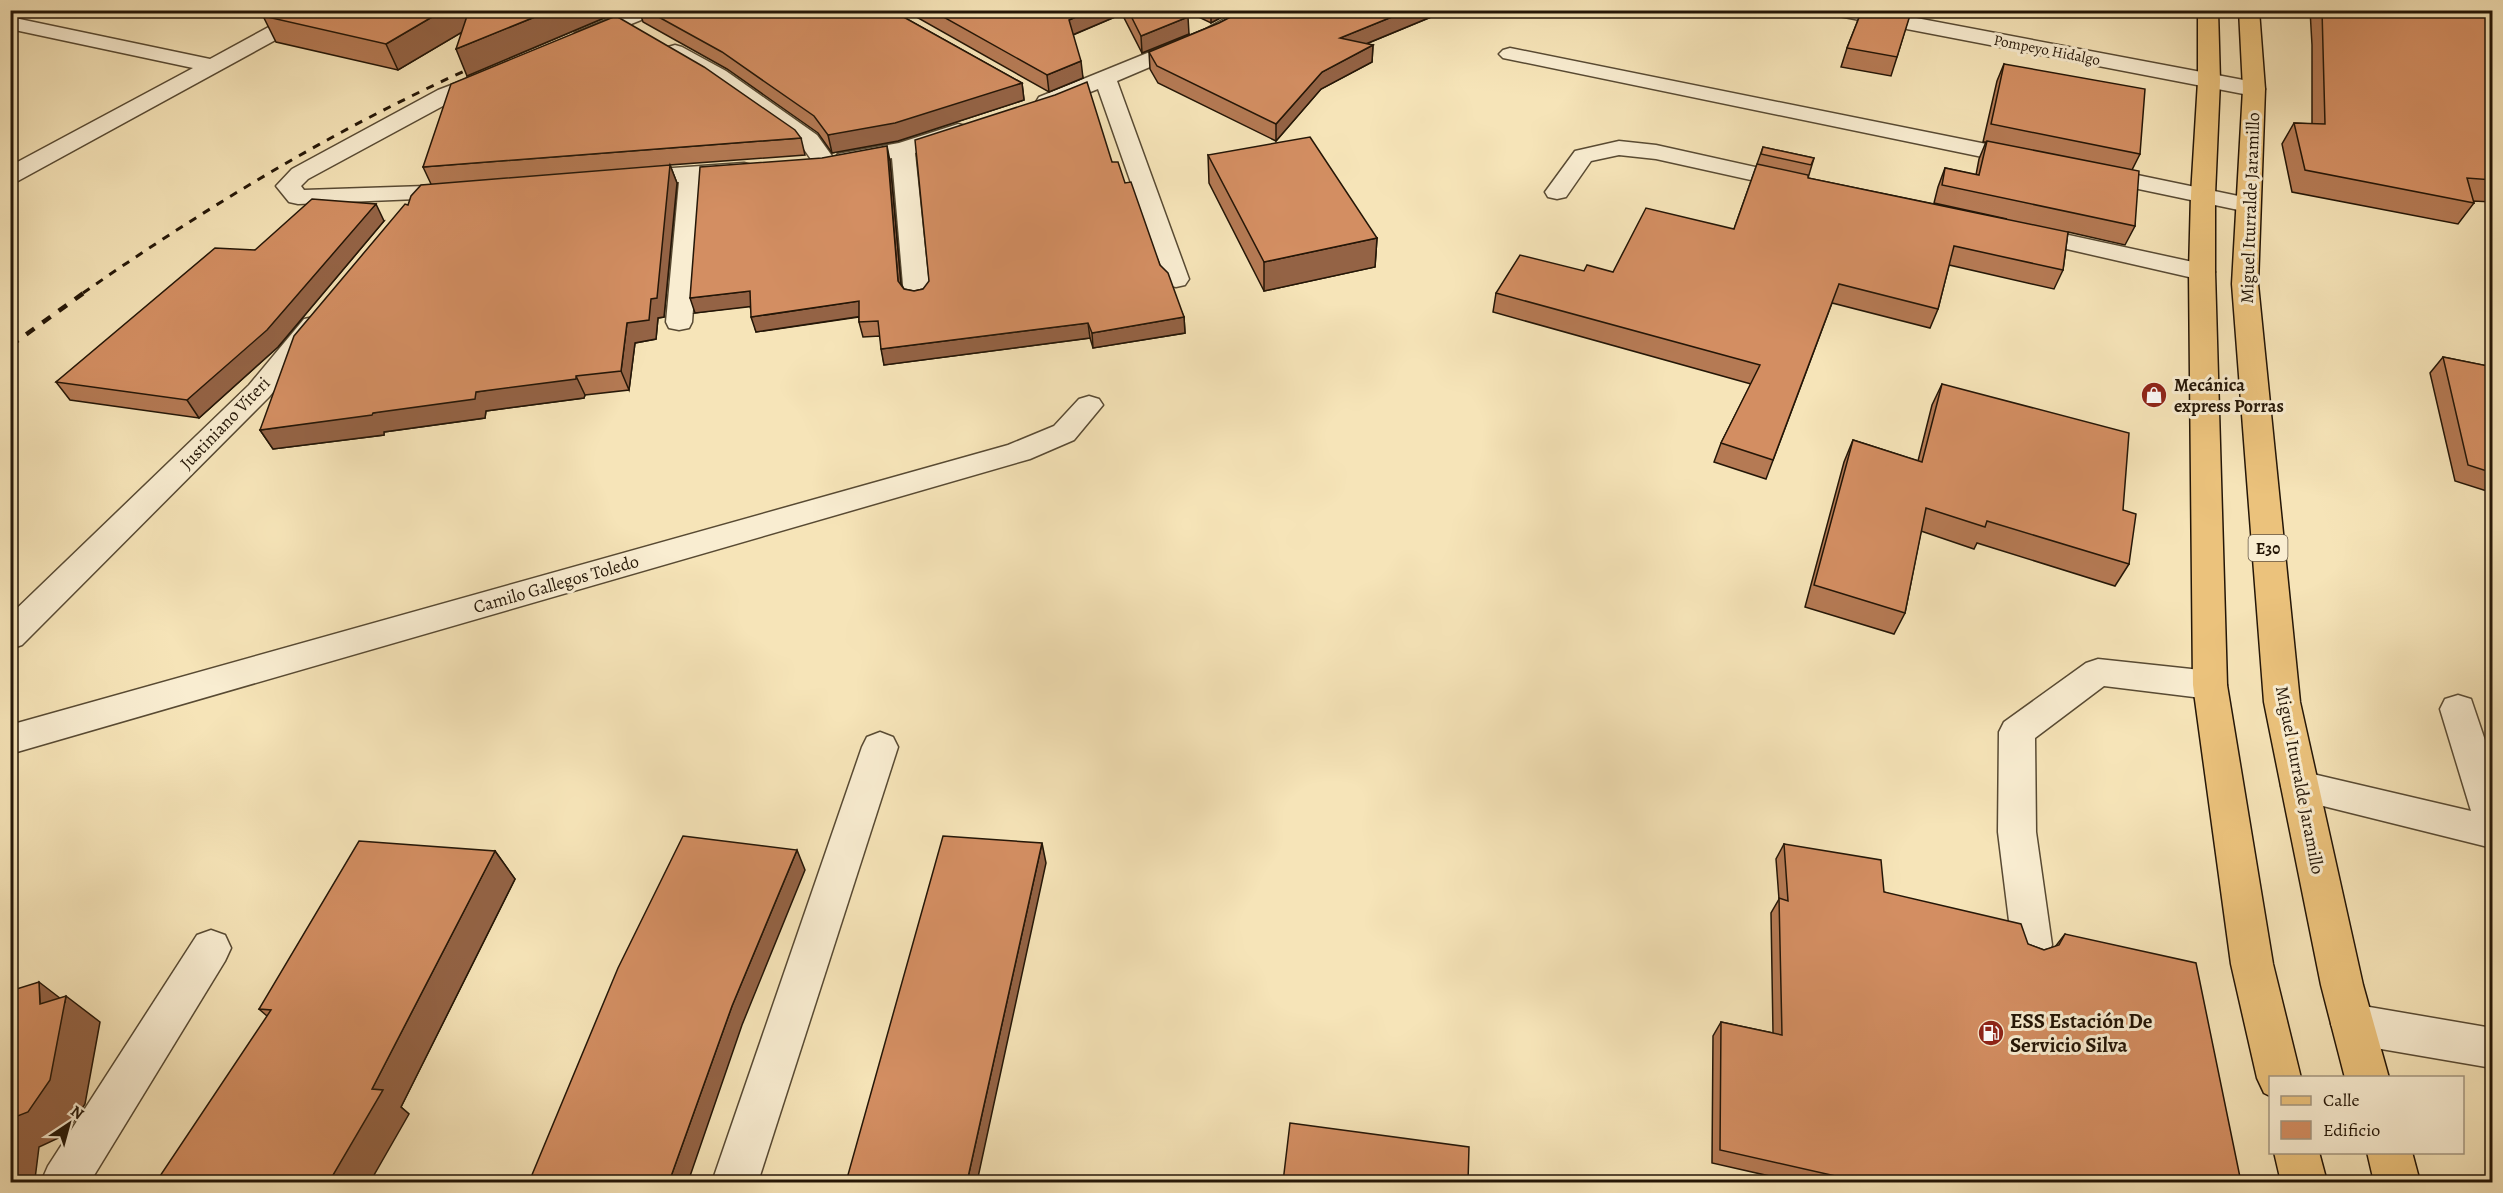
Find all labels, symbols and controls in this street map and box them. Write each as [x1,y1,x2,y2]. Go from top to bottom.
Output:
street label: Pompeyo Hidalgo [1992,30,2102,70]
street label: Miguel Iturralde Jaramillo [2235,112,2265,304]
street label: Justiniano Viteri [175,371,275,475]
place label: Mecánica express Porras [2174,373,2284,418]
shop icon: Mecánica express Porras [2139,380,2169,410]
road number: E30 [2248,535,2288,561]
street label: Camilo Gallegos Toledo [470,549,642,619]
street label: Miguel Iturralde Jaramillo [2270,684,2330,876]
place label: ESS Estación De Servicio Silva [2010,1007,2153,1059]
fuel station icon: ESS Estación De Servicio Silva [1976,1018,2006,1048]
legend [2269,1076,2464,1154]
text: Calle [2323,1088,2360,1112]
north arrow [39,1094,99,1154]
text: N [66,1100,89,1125]
text: Edificio [2323,1118,2380,1142]

